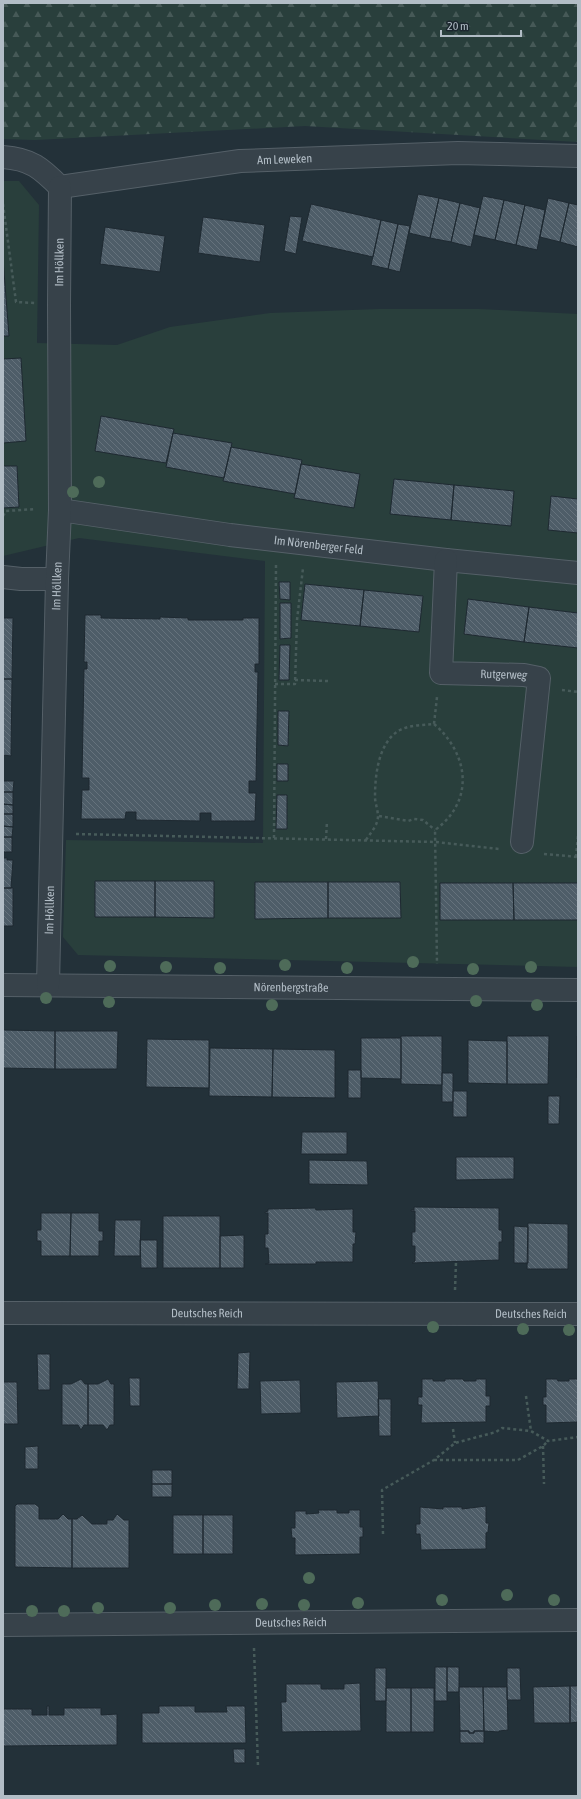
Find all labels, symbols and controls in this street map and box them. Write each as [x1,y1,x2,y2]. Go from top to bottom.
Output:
scale bar [441,12,521,38]
text: 20 m [447,19,469,33]
street label: Am Leweken [257,151,312,167]
street label: Im Höllken [52,238,67,287]
street label: Im Nörenberger Feld [273,533,364,557]
street label: Im Höllken [49,561,65,611]
street label: Rutgerweg [480,667,529,683]
street label: Im Höllken [42,886,57,935]
street label: Nörenbergstraße [254,980,328,995]
street label: Deutsches Reich [171,1306,243,1320]
street label: Deutsches Reich [495,1307,567,1321]
street label: Deutsches Reich [255,1615,327,1630]

